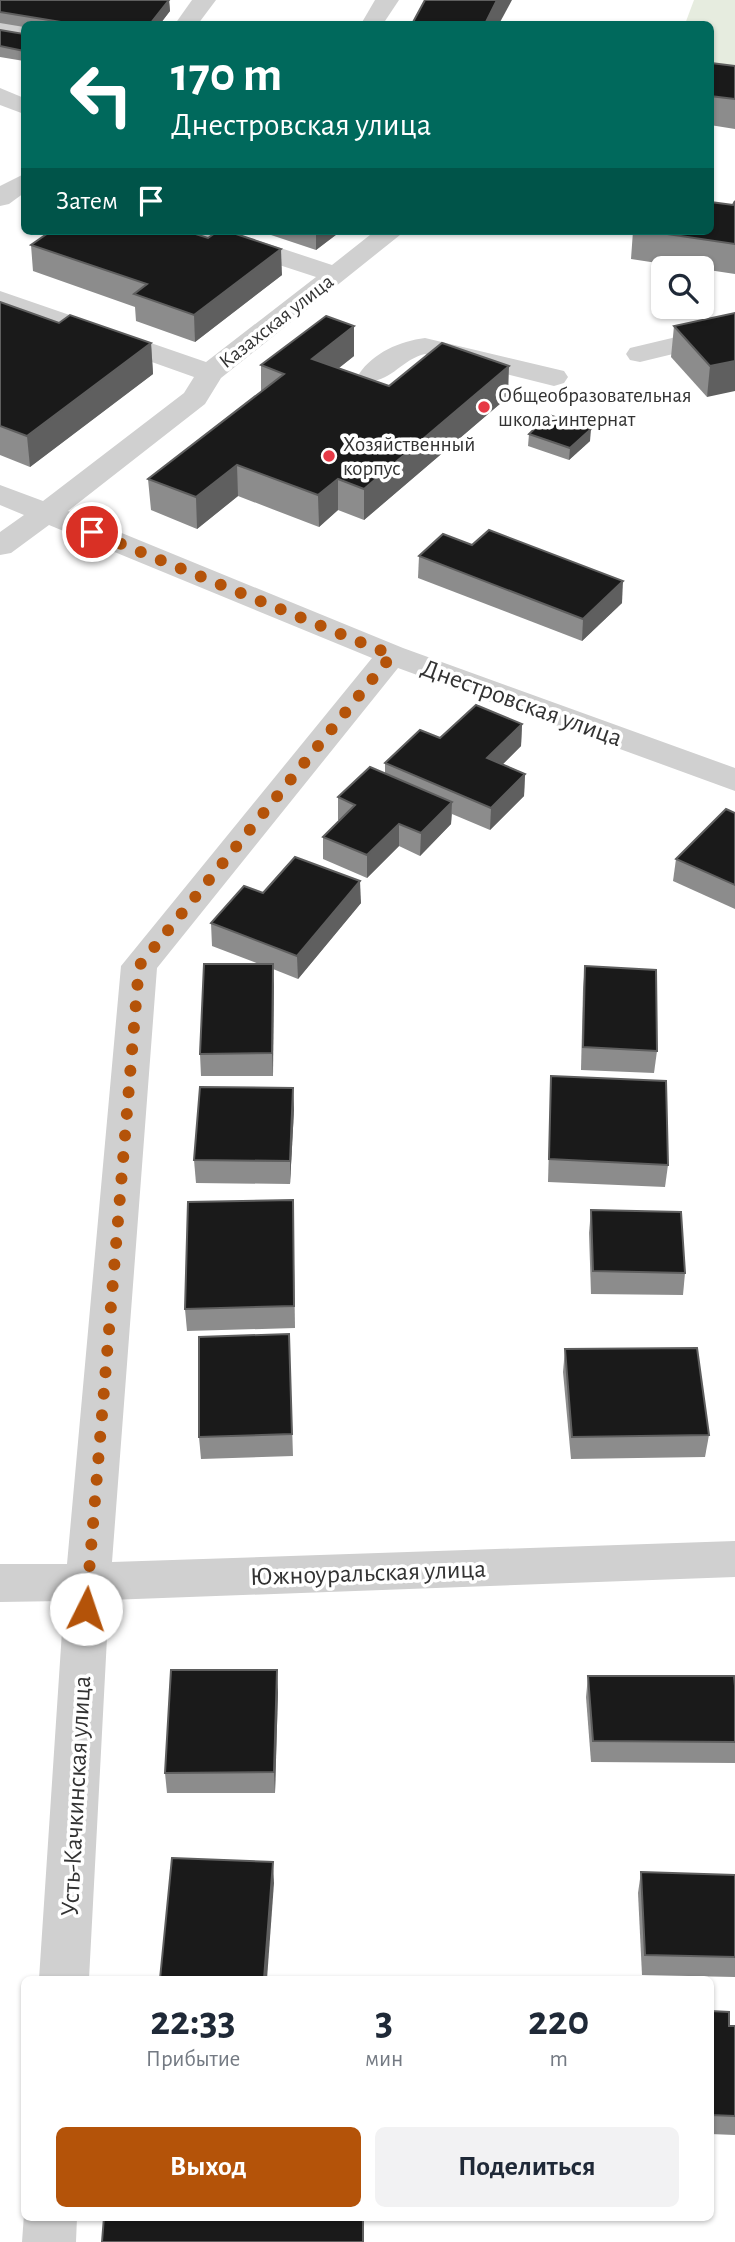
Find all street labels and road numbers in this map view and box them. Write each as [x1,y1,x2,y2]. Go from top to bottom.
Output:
street label: Казахская улица [215,270,338,372]
street label: Днестровская улица [418,655,626,751]
street label: Южноуральская улица [249,1556,487,1590]
street label: Усть-Качкинская улица [57,1675,95,1917]

